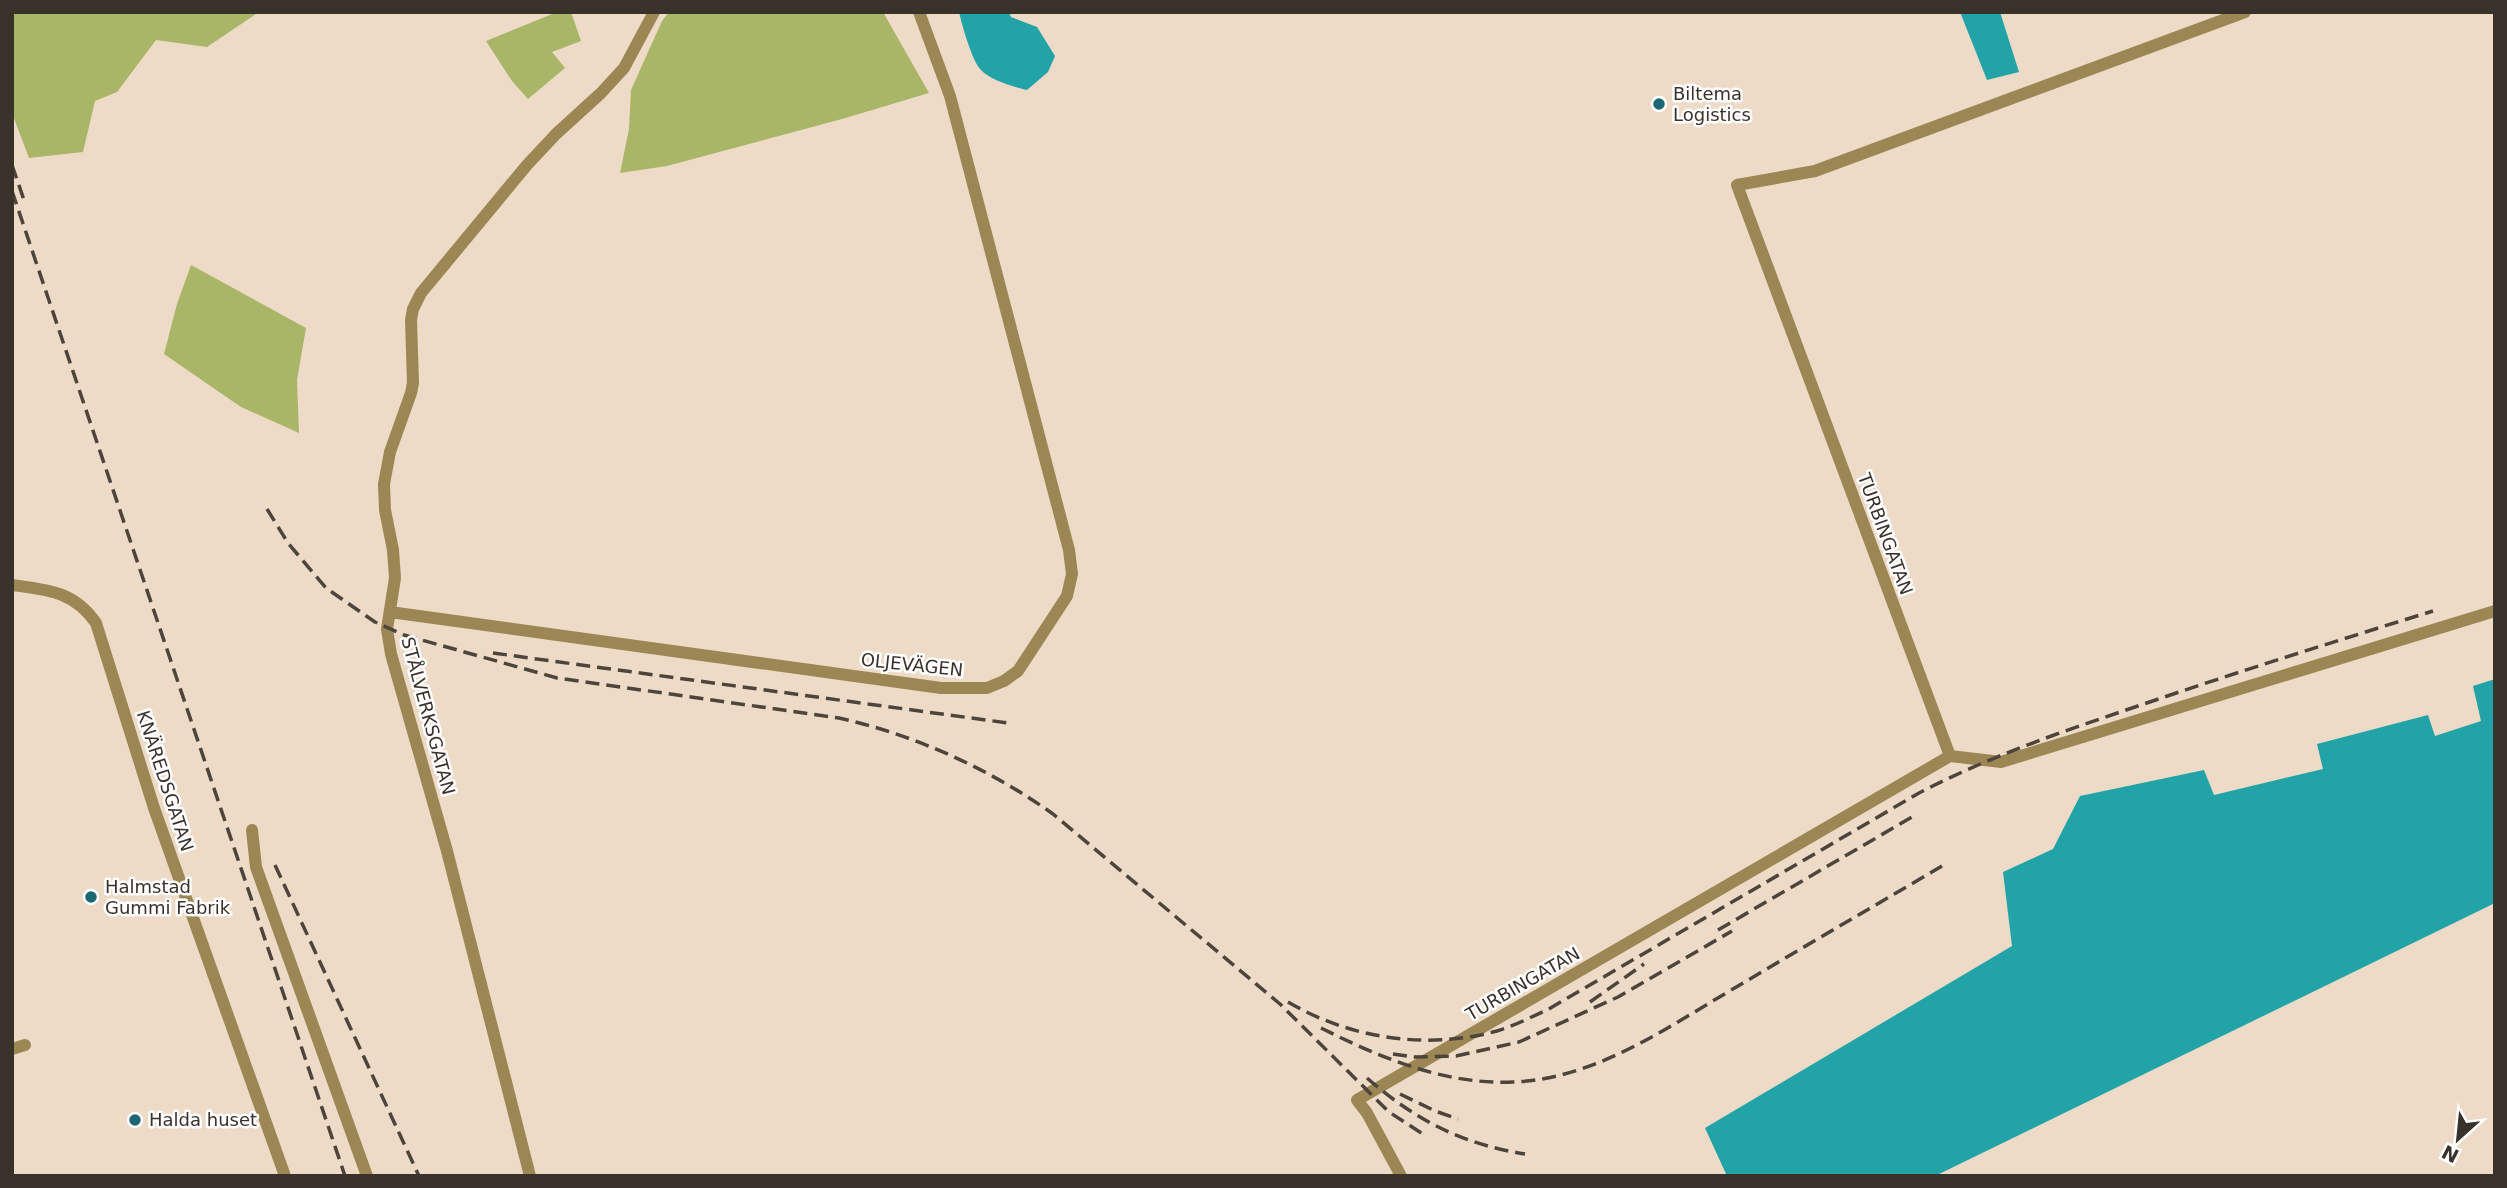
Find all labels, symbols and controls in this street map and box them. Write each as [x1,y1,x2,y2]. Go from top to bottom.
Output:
place label: Biltema Logistics [1673,83,1751,125]
marker: Biltema Logistics [1651,96,1667,112]
street label: TURBINGATAN [1853,469,1917,598]
street label: STÅLVERKSGATAN [397,635,460,797]
street label: OLJEVÄGEN [860,649,964,680]
street label: KNÄREDSGATAN [133,708,198,854]
place label: Halmstad Gummi Fabrik [105,876,231,918]
marker: Halmstad Gummi Fabrik [83,889,99,905]
street label: TURBINGATAN [1461,942,1583,1025]
north arrow [2423,1104,2493,1174]
place label: Halda huset [149,1109,257,1130]
marker: Halda huset [127,1112,143,1128]
text: N [2438,1141,2462,1168]

